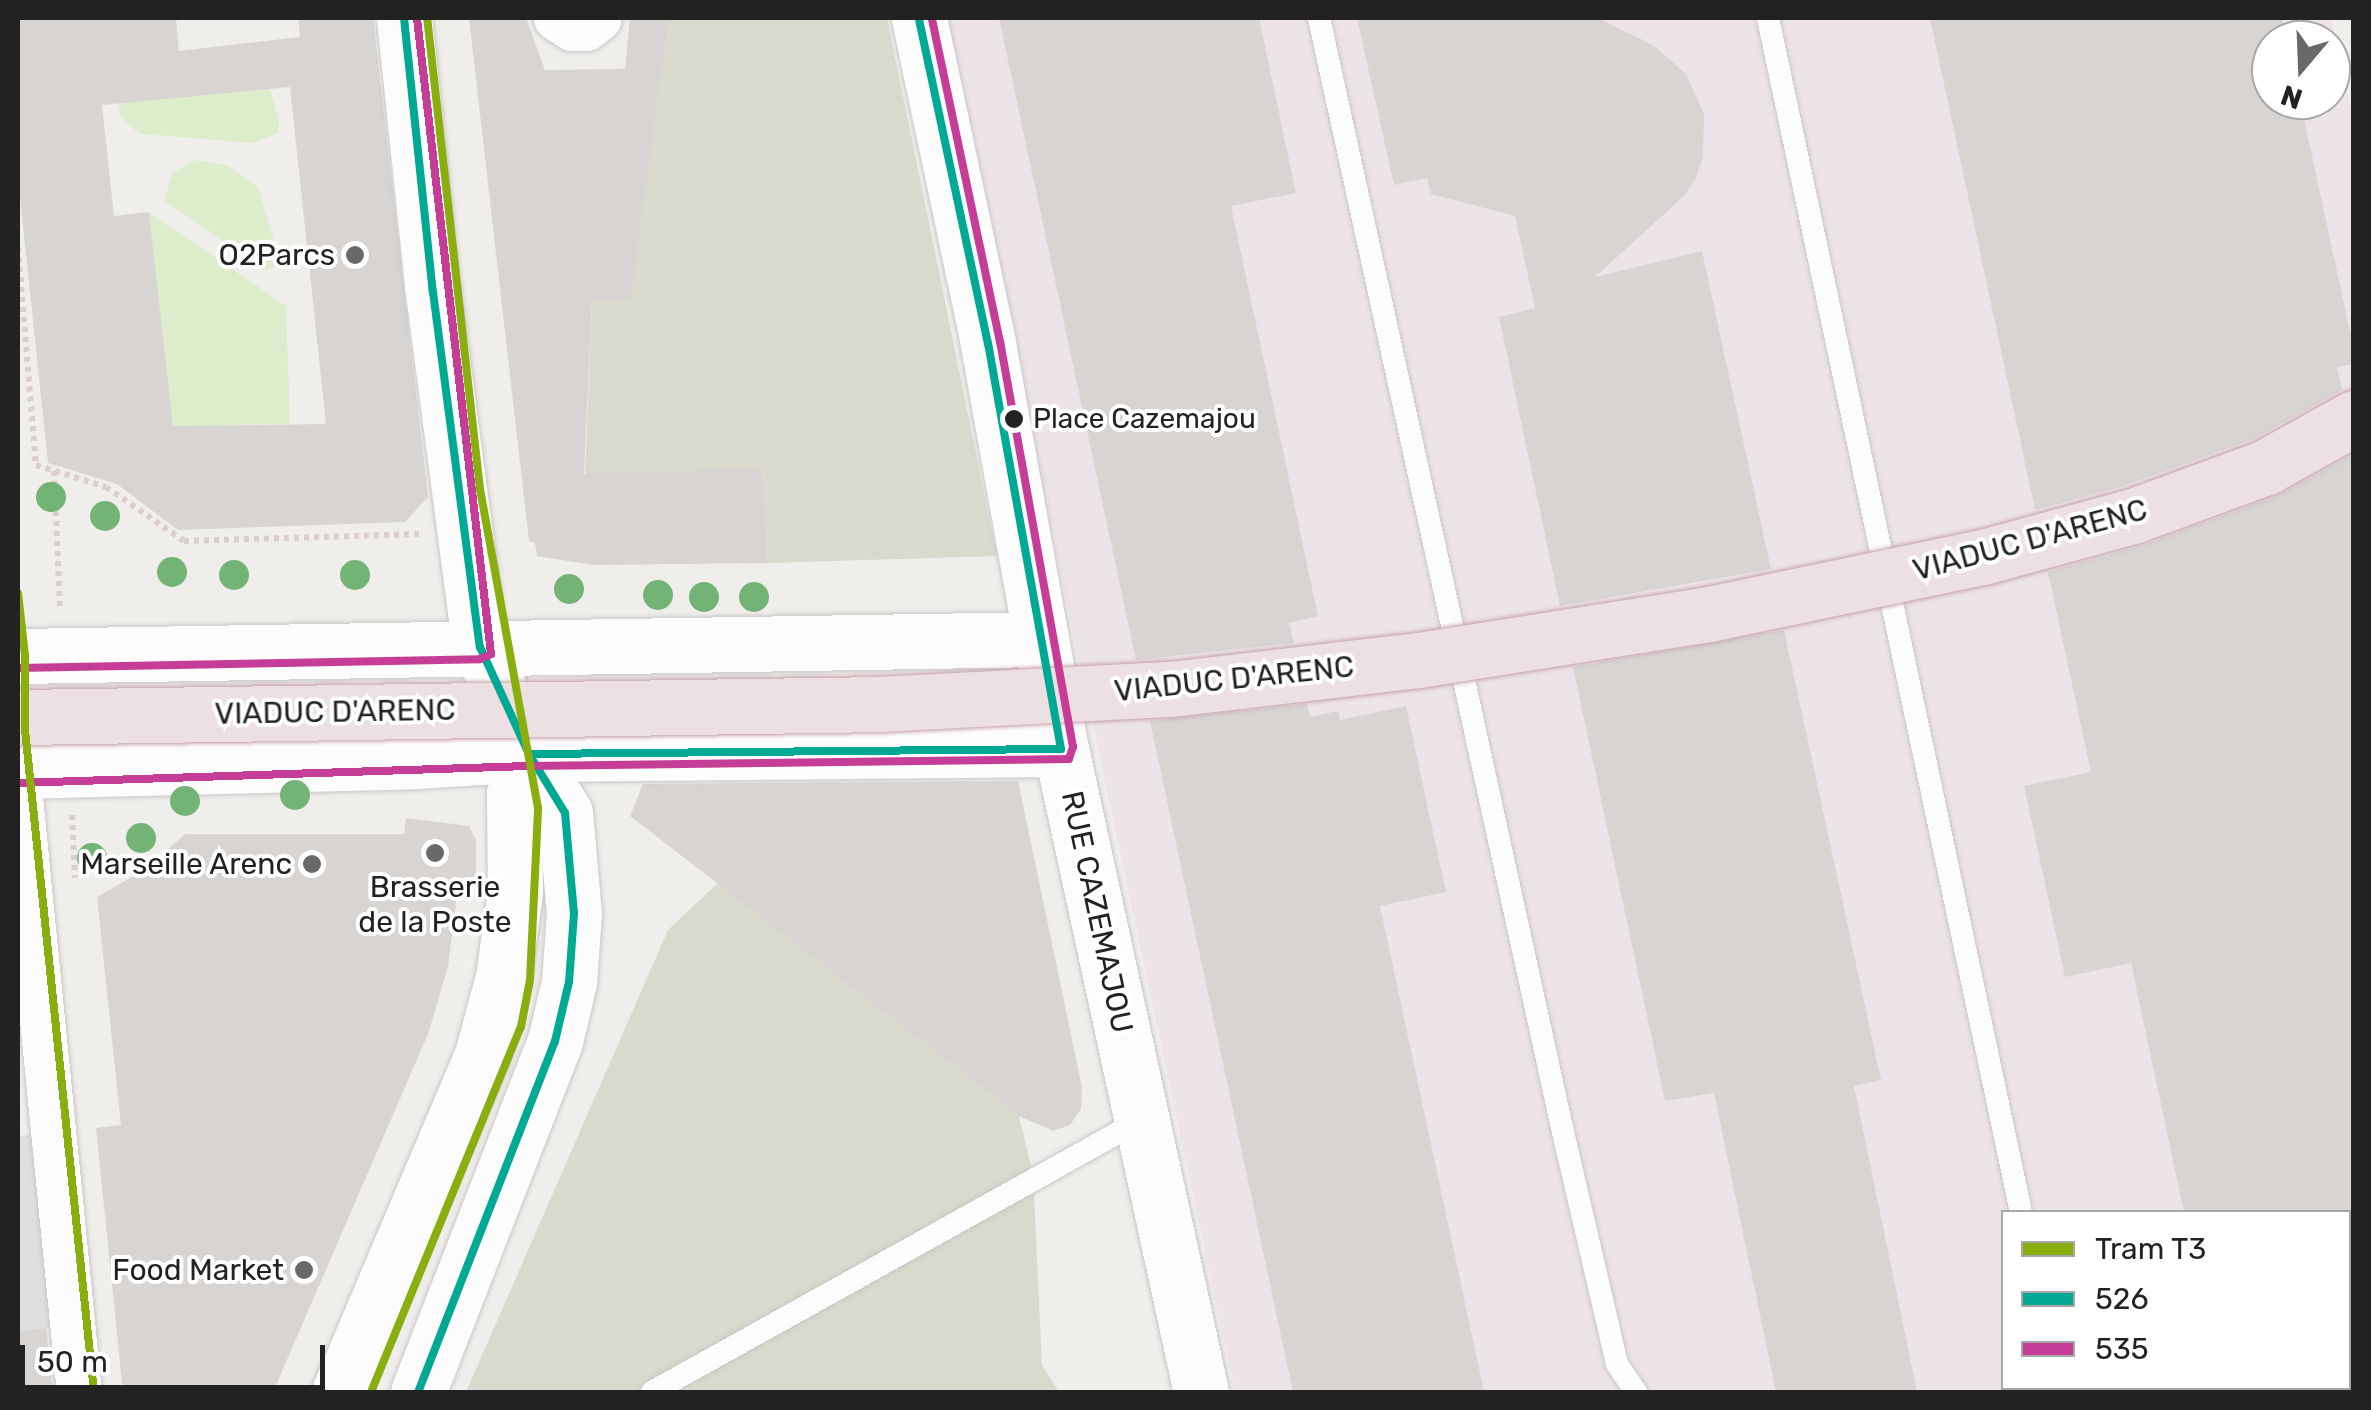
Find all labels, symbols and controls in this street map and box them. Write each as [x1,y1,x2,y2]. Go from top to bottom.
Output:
north arrow [2251,20,2351,120]
text: N [2277,78,2307,116]
place label: O2Parcs [219,237,335,273]
marker: O2Parcs [344,244,366,266]
place label: Place Cazemajou [1033,402,1256,436]
marker: Place Cazemajou [1004,409,1024,429]
street label: VIADUC D'ARENC [1909,491,2151,589]
street label: VIADUC D'ARENC [1112,649,1356,709]
street label: VIADUC D'ARENC [214,692,456,732]
street label: RUE CAZEMAJOU [1054,788,1140,1036]
marker: Brasserie de la Poste [424,842,446,864]
place label: Marseille Arenc [79,846,292,882]
marker: Marseille Arenc [301,853,323,875]
place label: Brasserie de la Poste [358,869,512,940]
legend [2001,1210,2351,1390]
text: Tram T3 [2095,1231,2206,1267]
place label: Food Market [112,1252,284,1288]
marker: Food Market [293,1259,315,1281]
text: 526 [2095,1281,2149,1317]
scale bar [25,1325,330,1387]
text: 535 [2095,1331,2149,1367]
text: 50 m [37,1344,108,1380]

